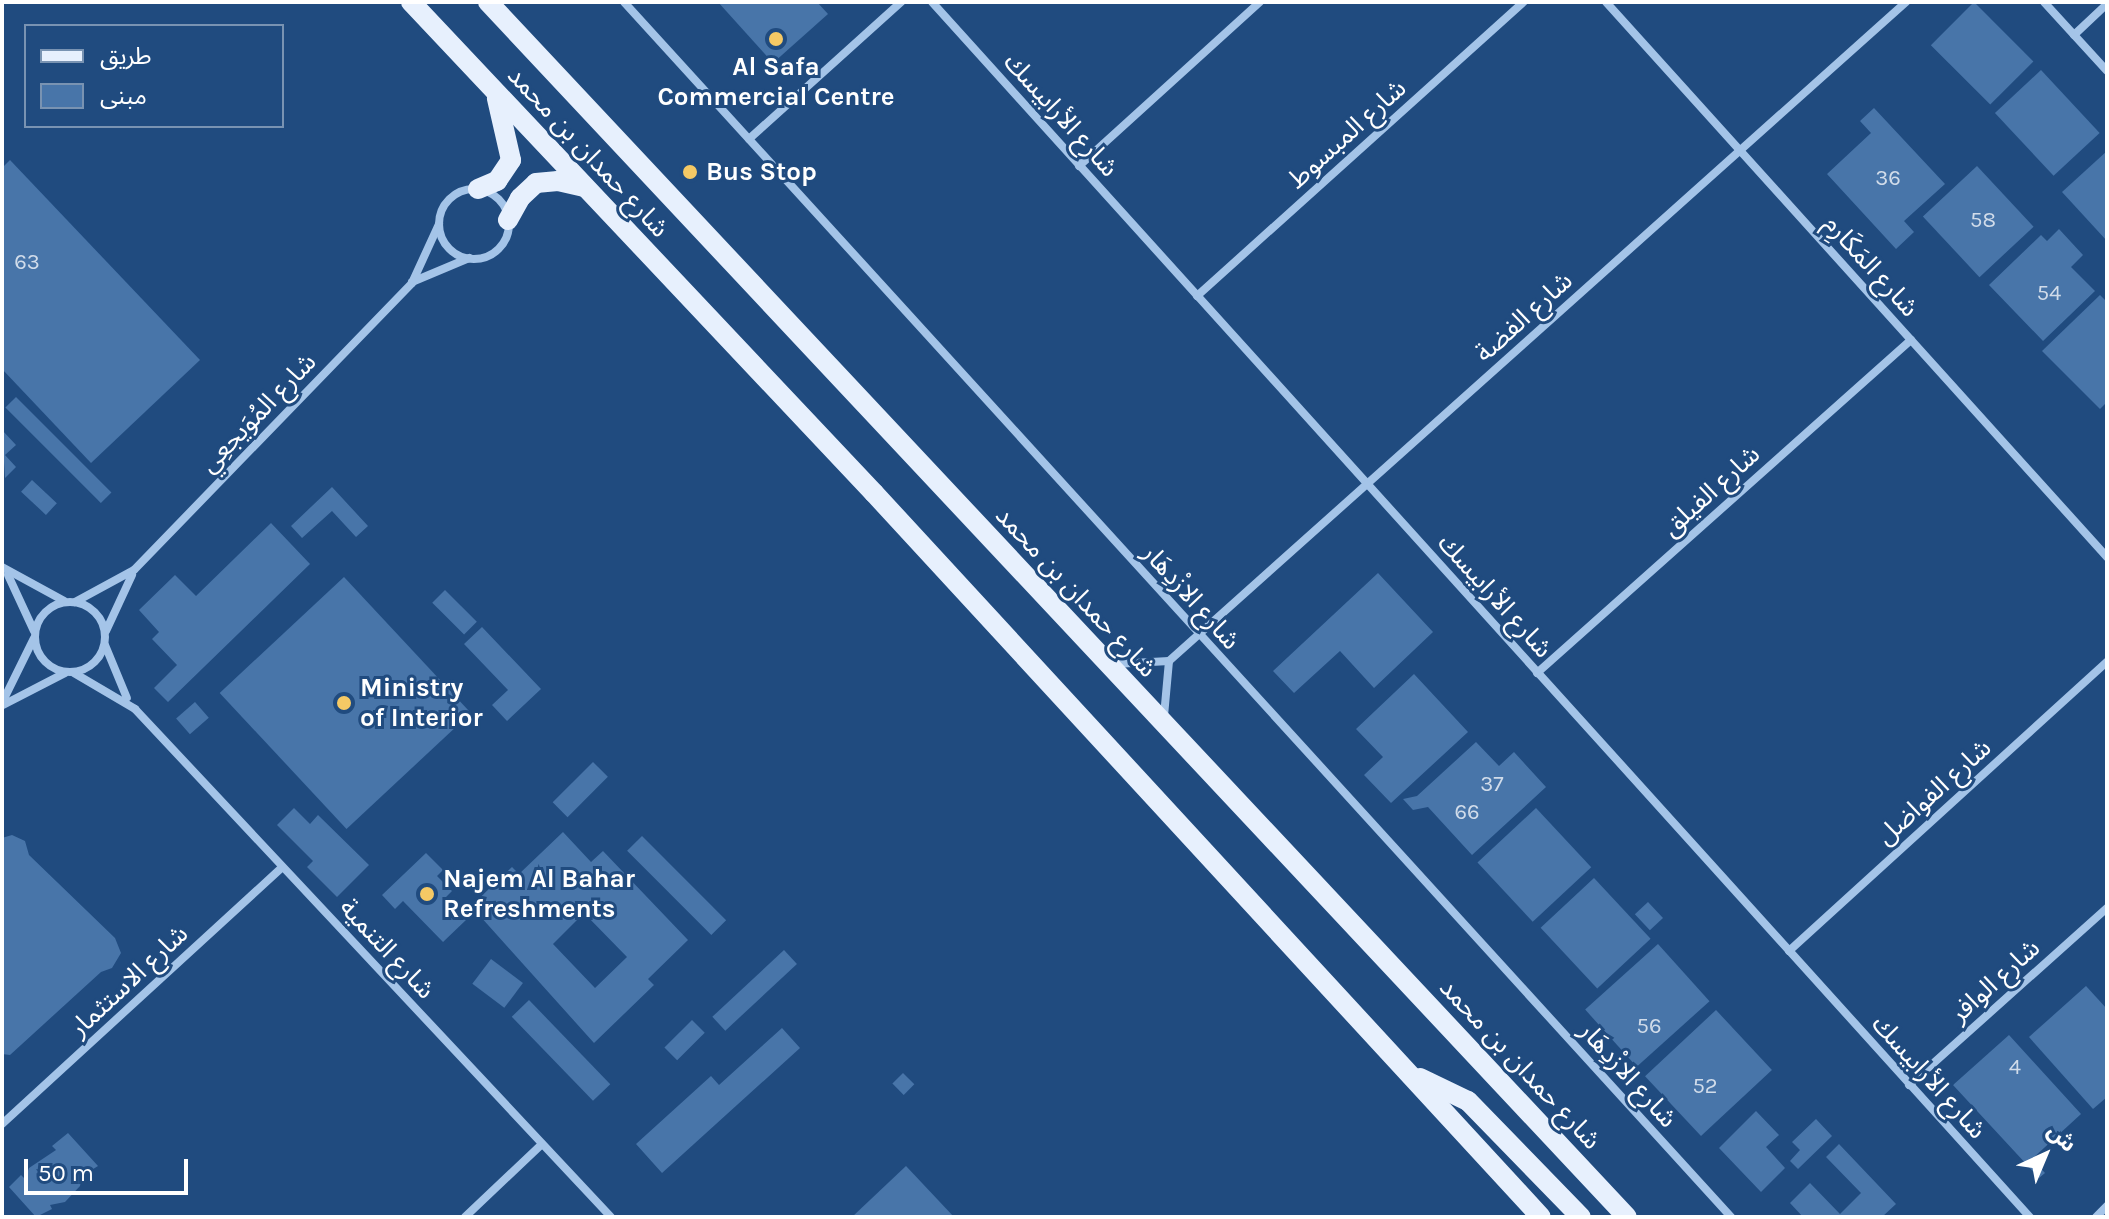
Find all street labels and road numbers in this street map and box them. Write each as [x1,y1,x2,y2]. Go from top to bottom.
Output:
street label: شارع الأرابيسك [997,47,1125,183]
street label: شارع حمدان بن محمد [501,60,675,244]
street label: شارع المبسوط [1281,73,1413,195]
street label: شارع المَكَارِم [1817,208,1925,324]
street label: شارع الفضة [1469,265,1579,369]
street label: شارع المُوَيجعِي [193,347,323,479]
street label: شارع الفيلق [1656,439,1766,543]
street label: شارع حمدان بن محمد [989,500,1163,684]
street label: شارع الأرابيسك [1431,528,1559,664]
street label: شارع الازْدِهَار [1135,538,1247,656]
street label: شارع الفواضل [1870,732,1998,852]
street label: شارع التنمية [333,892,441,1006]
street label: شارع الاستثمار [63,918,195,1044]
street label: شارع الوافر [1944,933,2046,1029]
street label: شارع حمدان بن محمد [1433,972,1607,1156]
street label: شارع الأرابيسك [1865,1009,1993,1145]
street label: شارع الازْدِهَار [1572,1016,1684,1134]

